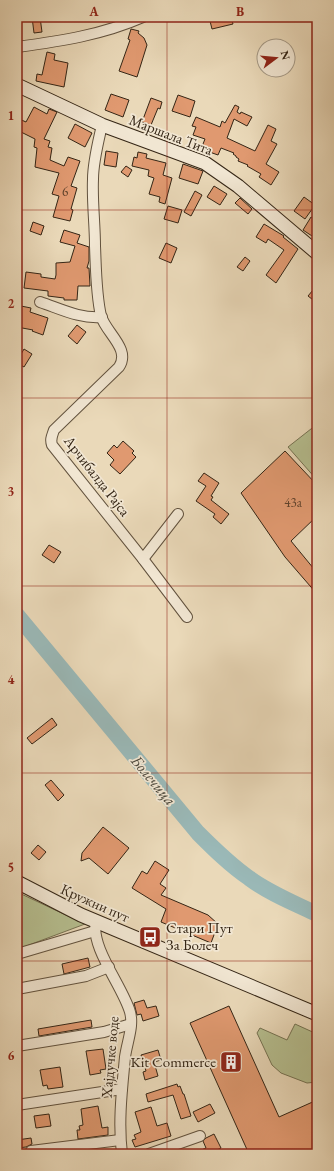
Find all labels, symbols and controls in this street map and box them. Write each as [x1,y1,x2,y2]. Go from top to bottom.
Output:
text: A [88,3,99,20]
text: B [236,3,244,20]
north arrow [256,38,296,78]
text: N [278,49,294,62]
text: 1 [8,107,15,124]
street label: Маршала Тита [127,110,216,159]
house number: 6 [62,183,68,200]
text: 2 [8,295,15,312]
street label: Арчибалда Рајса [59,431,135,520]
text: 3 [8,483,15,500]
house number: 43a [284,494,303,511]
text: 4 [8,671,15,688]
water label: Болечица [126,750,181,810]
text: 5 [8,859,14,876]
street label: Кружни пут [58,879,133,926]
place label: Стари Пут За Болеч [166,918,233,954]
bus stop icon: Стари Пут За Болеч [137,924,163,950]
street label: Хајдучке воде [96,1015,123,1100]
text: 6 [8,1047,15,1064]
building icon: Kit Commerce [218,1049,244,1075]
place label: Kit Commerce [130,1052,216,1071]

